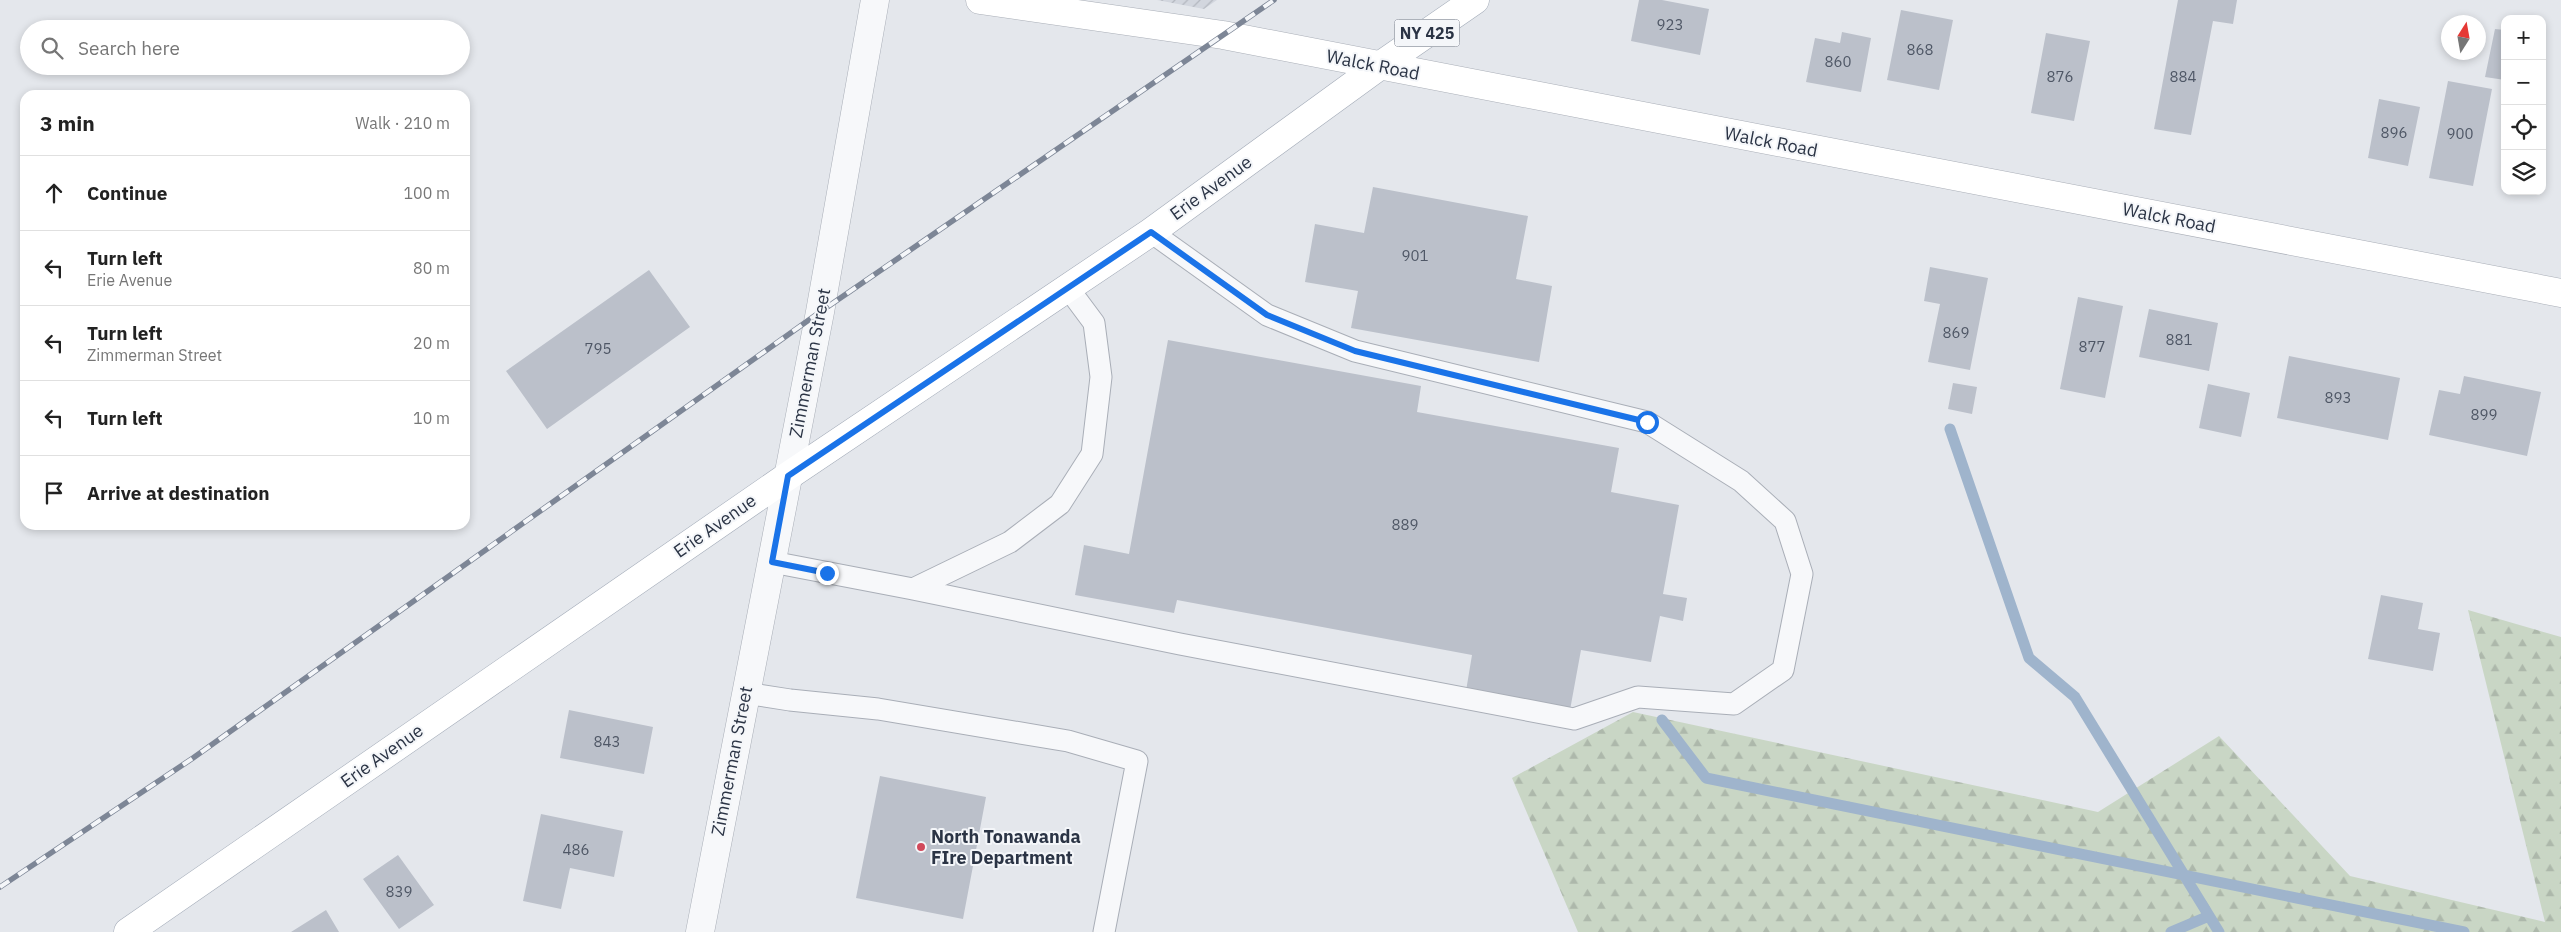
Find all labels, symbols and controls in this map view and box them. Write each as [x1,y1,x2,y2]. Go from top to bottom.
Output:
house number: 923 [1656,15,1684,34]
north arrow [2441,15,2486,60]
map controls [2501,15,2546,195]
button: + [2501,15,2546,60]
road number: NY 425 [1394,19,1460,46]
search box [20,20,470,75]
icon: search [38,34,66,62]
text: Search here [78,36,180,60]
house number: 868 [1906,40,1934,59]
street label: Walck Road [1324,44,1422,85]
house number: 860 [1824,52,1852,71]
button: − [2501,60,2546,105]
house number: 876 [2046,67,2074,86]
house number: 884 [2169,67,2197,86]
button: locate [2501,105,2546,150]
text: 3 min [40,109,95,137]
text: Walk · 210 m [355,113,450,133]
street label: Walck Road [1722,121,1820,162]
house number: 896 [2380,123,2408,142]
house number: 900 [2446,124,2474,143]
street label: Erie Avenue [1165,150,1256,225]
button: layers [2501,150,2546,195]
icon: ahead [40,179,68,207]
text: Continue [87,181,167,205]
text: 100 m [403,183,450,203]
street label: Walck Road [2120,197,2218,238]
text: Turn left [87,246,163,270]
house number: 901 [1401,246,1429,265]
icon: left [40,254,68,282]
text: 80 m [413,258,450,278]
text: Erie Avenue [87,270,172,290]
street label: Zimmerman Street [784,286,835,440]
text: Turn left [87,321,163,345]
house number: 869 [1942,323,1970,342]
icon: left [40,329,68,357]
house number: 881 [2165,330,2193,349]
text: 20 m [413,333,450,353]
house number: 877 [2078,337,2106,356]
house number: 795 [584,339,612,358]
text: Zimmerman Street [87,345,222,365]
house number: 893 [2324,388,2352,407]
icon: left [40,404,68,432]
house number: 899 [2470,405,2498,424]
text: Turn left [87,406,163,430]
text: 10 m [413,408,450,428]
route start [1636,411,1659,434]
icon: arrive [40,479,68,507]
text: Arrive at destination [87,481,270,505]
street label: Erie Avenue [669,489,761,562]
house number: 889 [1391,515,1419,534]
route end [816,562,839,585]
street label: Zimmerman Street [706,684,757,838]
street label: Erie Avenue [336,719,428,792]
house number: 843 [593,732,621,751]
place label: North Tonawanda FIre Department [931,825,1081,869]
house number: 486 [562,840,590,859]
marker: North Tonawanda FIre Department [915,841,927,853]
house number: 839 [385,882,413,901]

